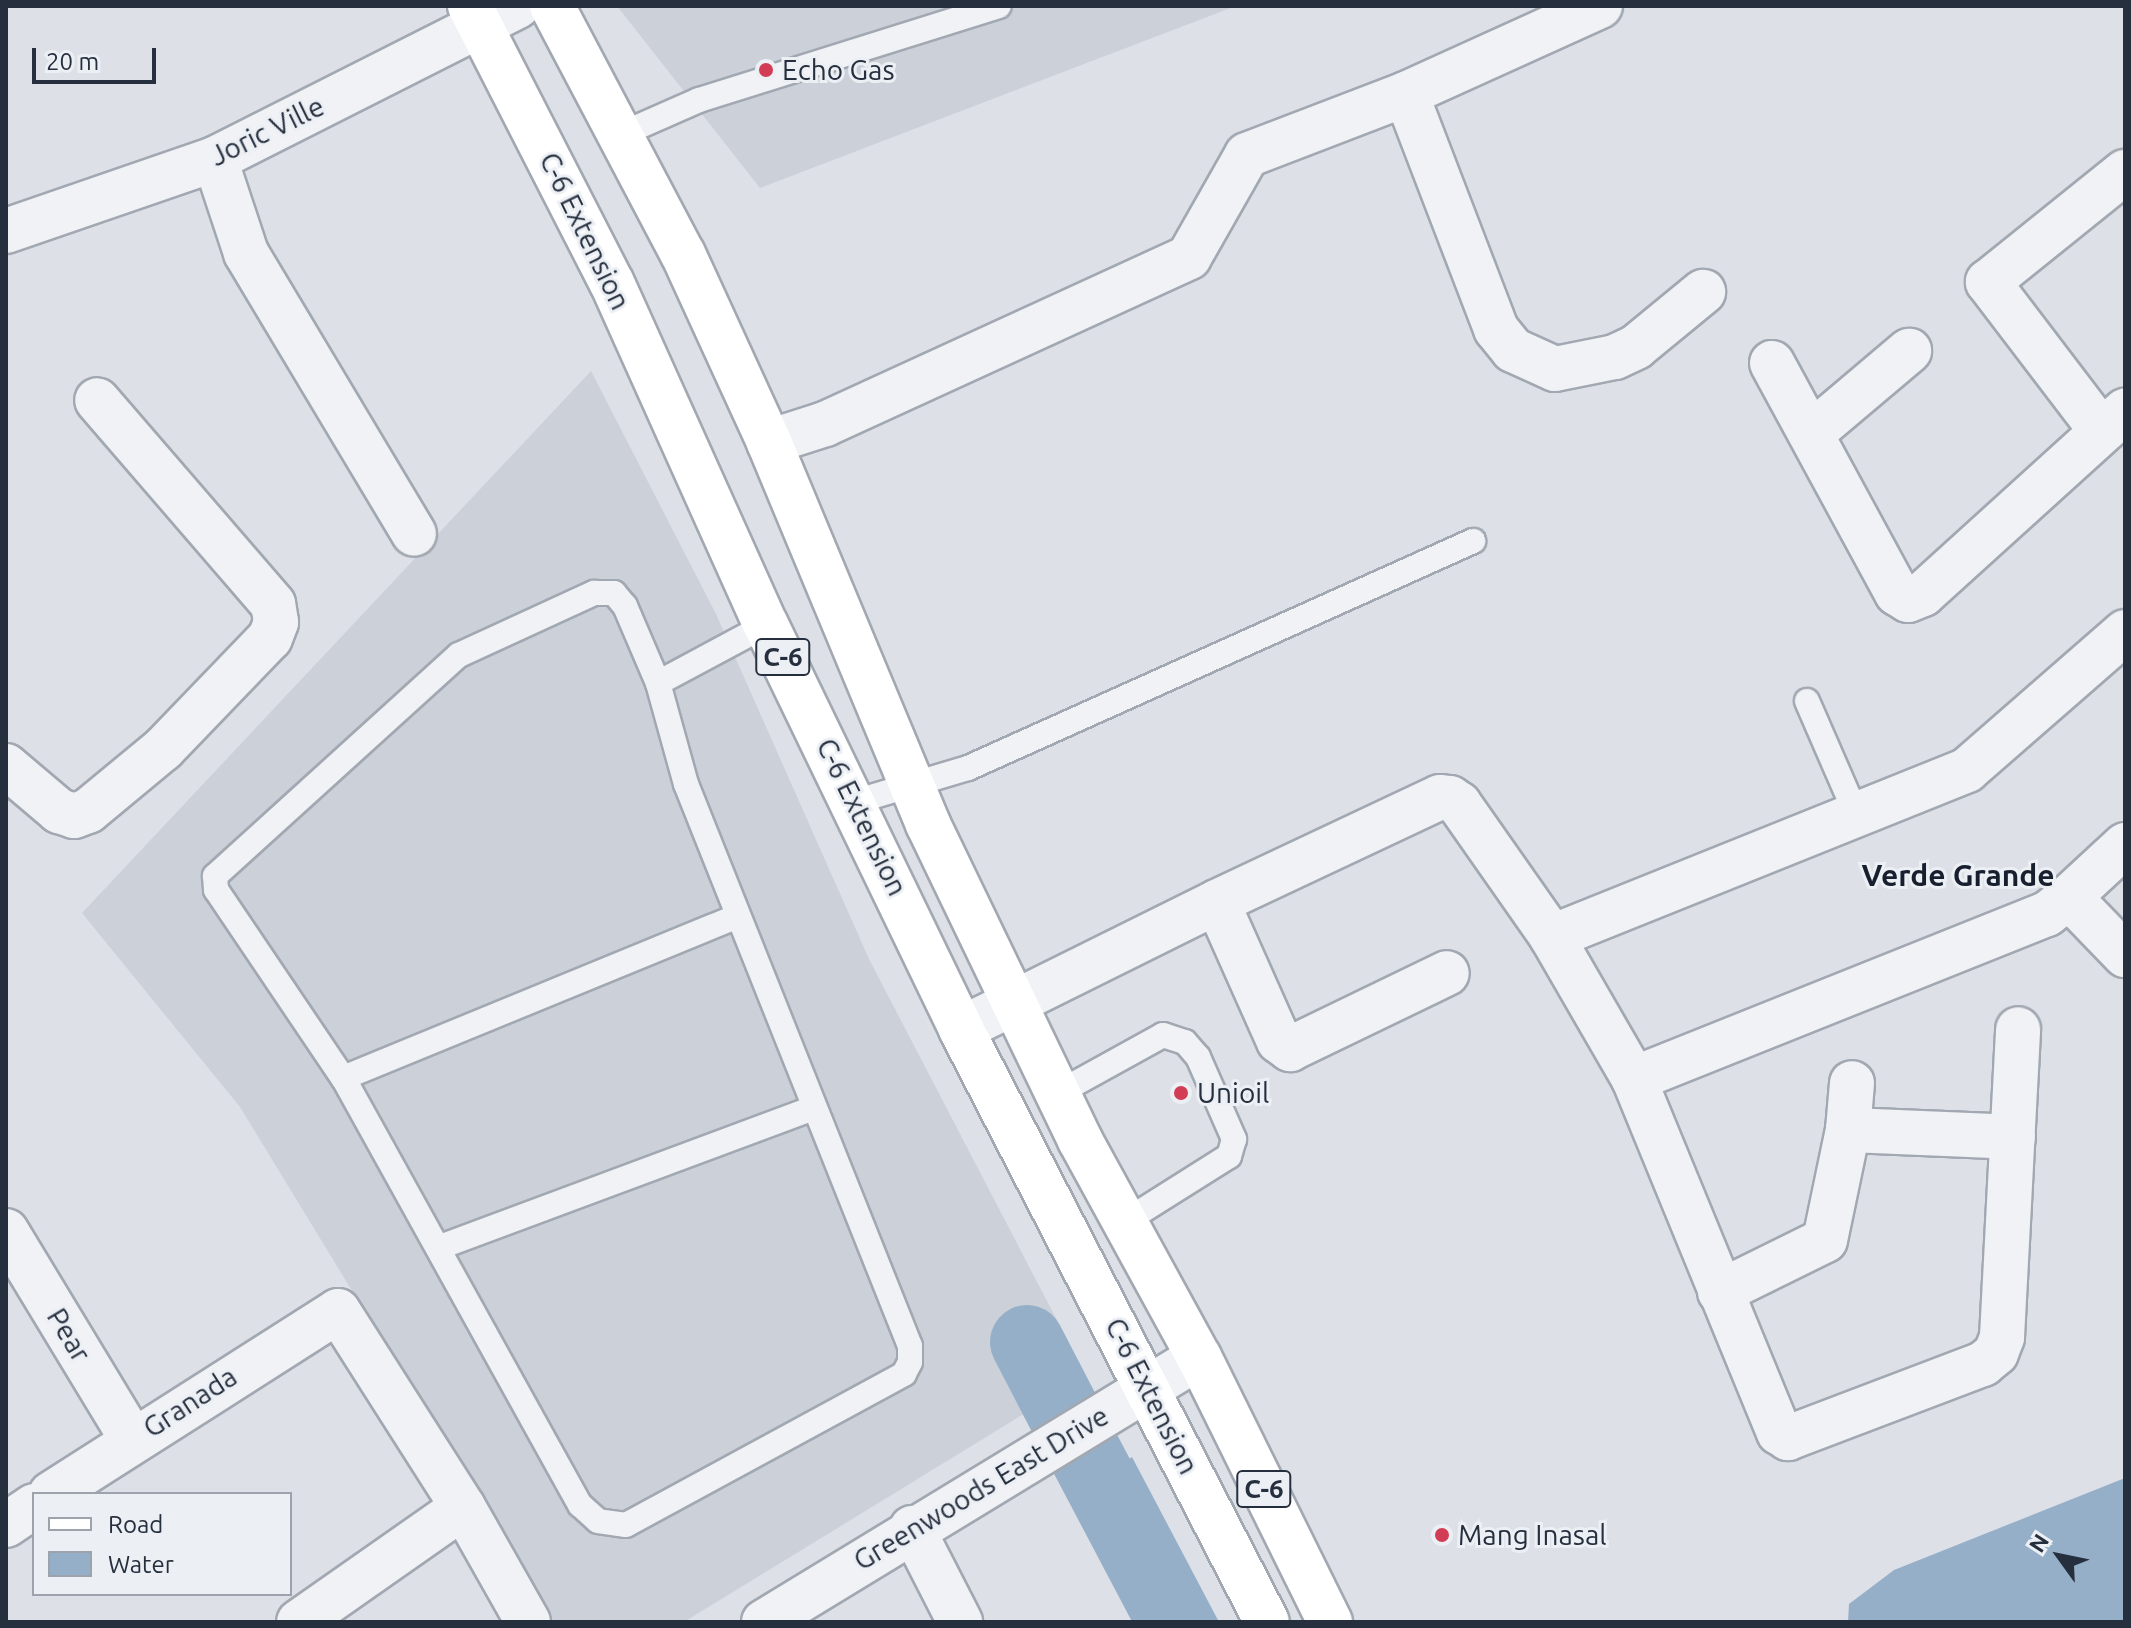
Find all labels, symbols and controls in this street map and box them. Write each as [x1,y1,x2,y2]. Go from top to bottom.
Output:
scale bar [36,32,160,82]
text: 20 m [46,48,99,75]
place label: Echo Gas [782,53,895,87]
marker: Echo Gas [757,61,775,79]
street label: Joric Ville [205,89,329,173]
street label: C-6 Extension [532,147,638,315]
road number: C-6 [755,635,811,679]
street label: C-6 Extension [809,733,915,901]
district label: Verde Grande [1861,857,2055,893]
place label: Unioil [1197,1076,1269,1110]
marker: Unioil [1172,1084,1190,1102]
street label: Pear [40,1302,98,1368]
street label: C-6 Extension [1098,1312,1206,1480]
street label: Granada [137,1359,243,1445]
street label: Greenwoods East Drive [848,1399,1114,1577]
road number: C-6 [1236,1467,1292,1511]
legend [32,1492,292,1596]
text: Road [108,1511,163,1538]
north arrow [2019,1516,2099,1596]
place label: Mang Inasal [1458,1518,1607,1552]
marker: Mang Inasal [1433,1526,1451,1544]
text: N [2023,1529,2053,1556]
text: Water [108,1551,174,1578]

